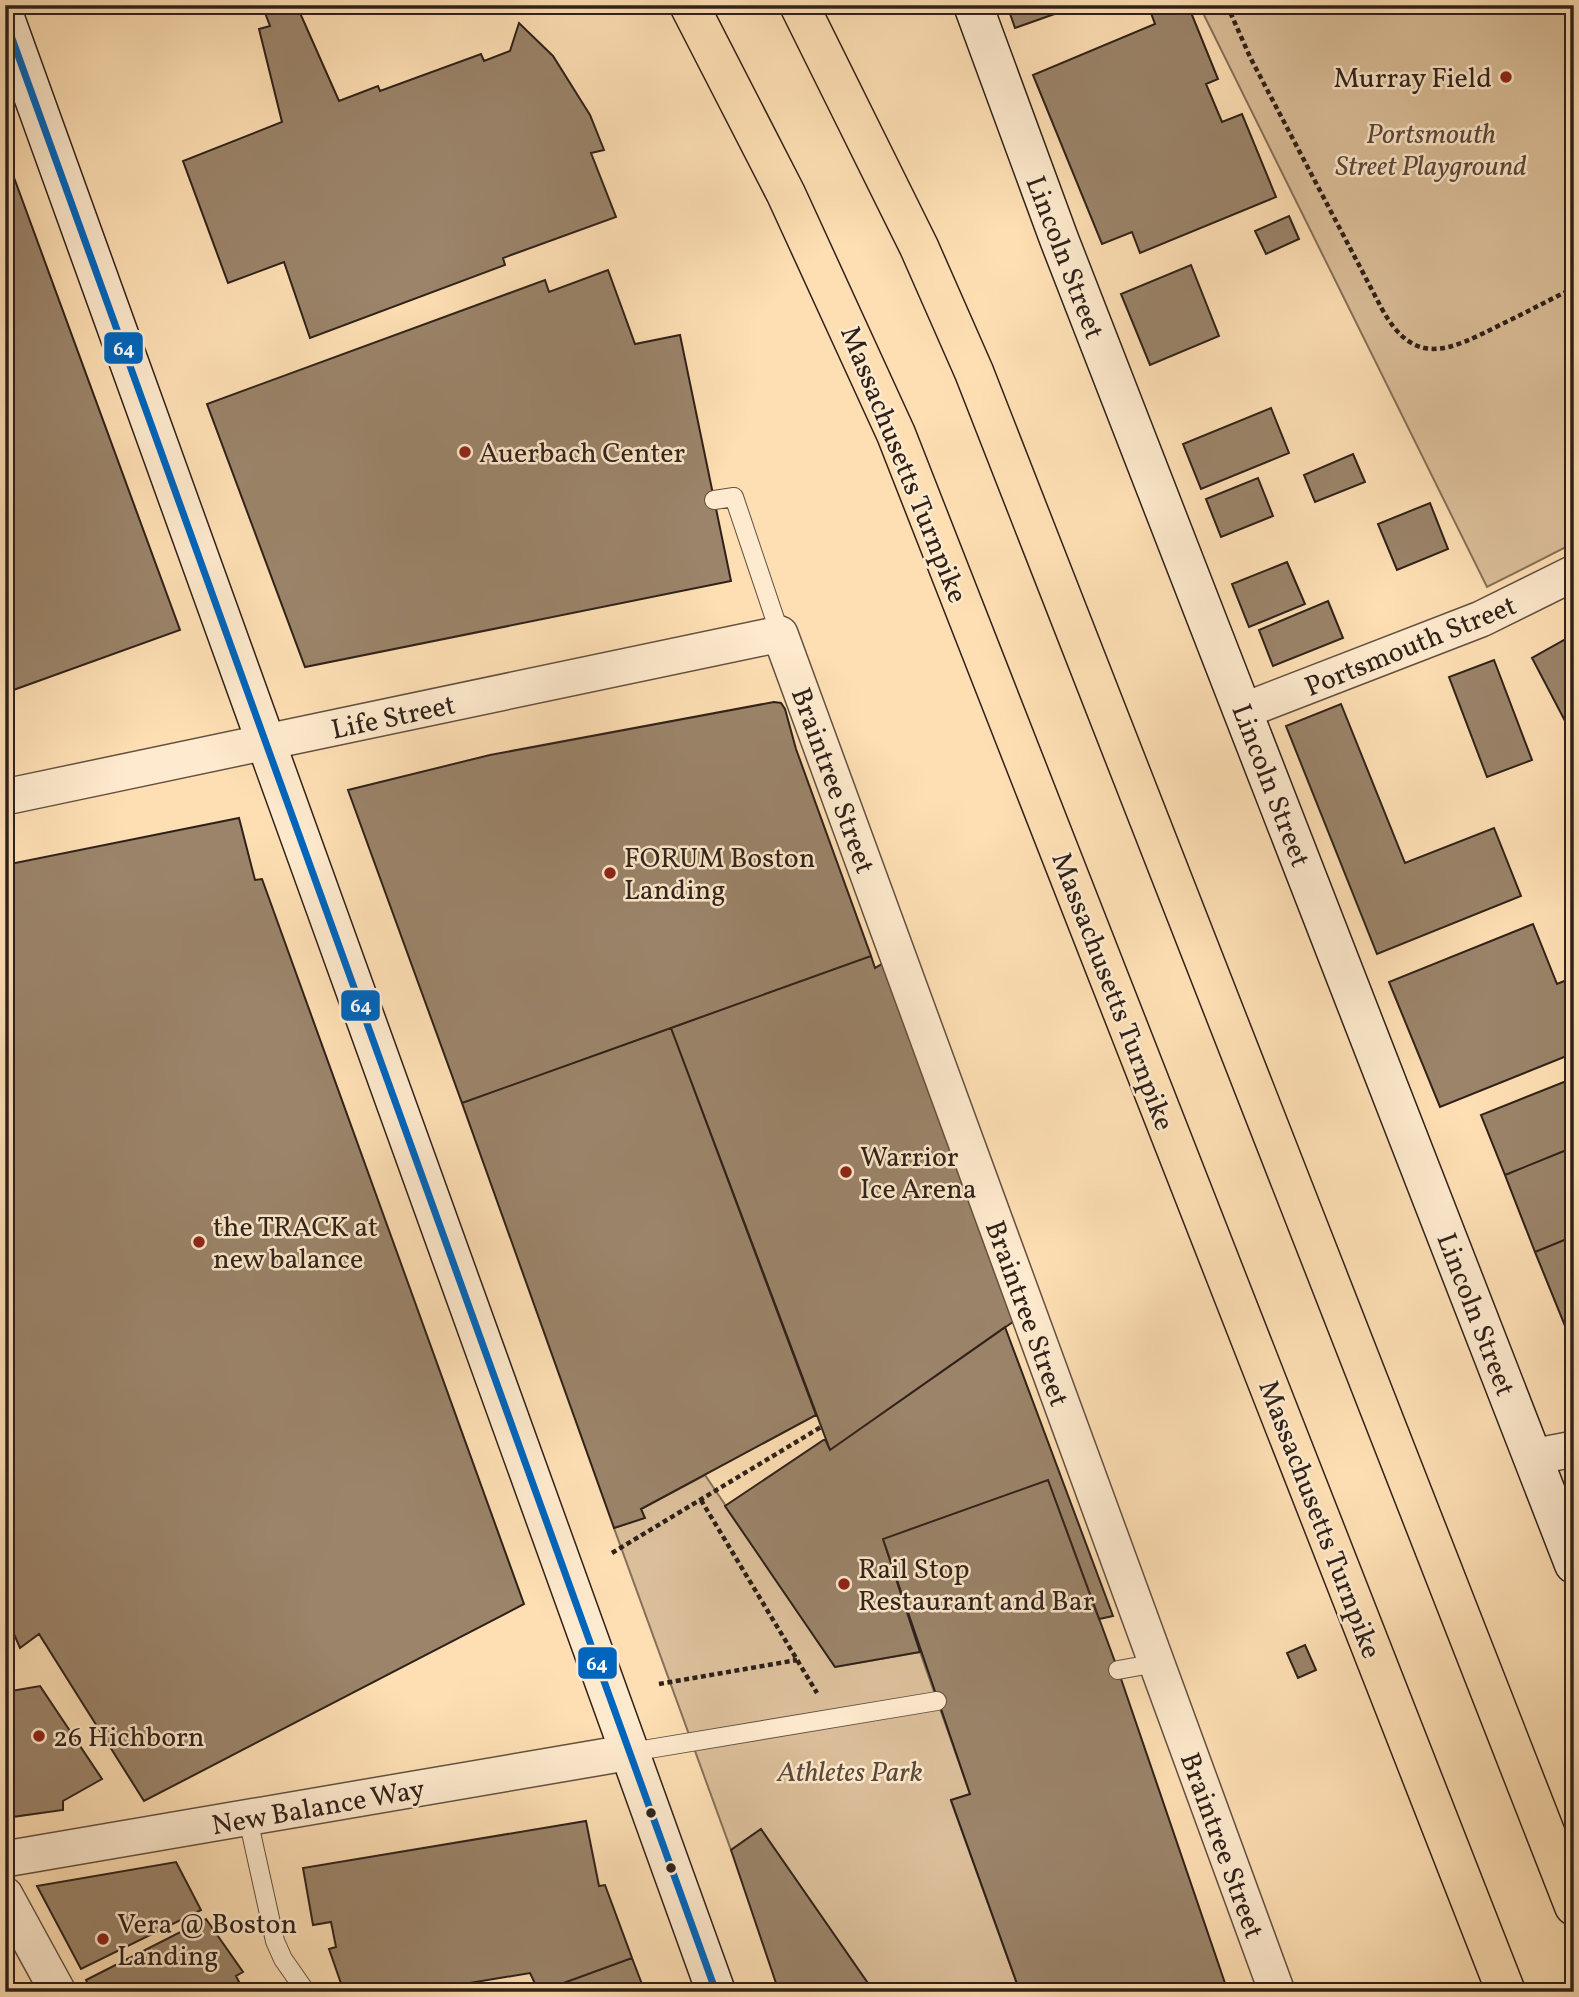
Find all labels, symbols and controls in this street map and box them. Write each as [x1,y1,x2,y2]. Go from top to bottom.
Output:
place label: Murray Field [1333,60,1492,99]
marker: Murray Field [1498,69,1514,85]
park label: Portsmouth Street Playground [1335,116,1527,187]
street label: Lincoln Street [1015,171,1113,345]
street label: Massachusetts Turnpike [829,321,976,609]
line badge: 64 [103,331,144,365]
text: 64 [113,337,135,363]
place label: Auerbach Center [479,435,685,474]
marker: Auerbach Center [457,444,473,460]
street label: Portsmouth Street [1299,587,1523,708]
street label: Braintree Street [780,682,883,879]
street label: Life Street [328,686,459,751]
street label: Lincoln Street [1221,699,1319,873]
place label: FORUM Boston Landing [624,840,815,911]
street label: Massachusetts Turnpike [1041,847,1183,1137]
marker: FORUM Boston Landing [602,865,618,881]
line badge: 64 [340,989,381,1022]
text: 64 [350,994,372,1020]
place label: Warrior Ice Arena [860,1139,977,1210]
marker: Warrior Ice Arena [838,1164,854,1180]
place label: the TRACK at new balance [213,1209,378,1280]
street label: Braintree Street [974,1215,1077,1412]
street label: Lincoln Street [1426,1228,1524,1402]
marker: the TRACK at new balance [191,1234,207,1250]
street label: Massachusetts Turnpike [1248,1375,1390,1665]
place label: Rail Stop Restaurant and Bar [858,1551,1095,1622]
marker: Rail Stop Restaurant and Bar [836,1576,852,1592]
line badge: 64 [577,1646,618,1680]
text: 64 [586,1652,608,1678]
place label: 26 Hichborn [53,1719,204,1758]
marker: 26 Hichborn [31,1728,47,1744]
street label: Braintree Street [1169,1747,1272,1944]
park label: Athletes Park [776,1754,923,1793]
street label: New Balance Way [209,1771,428,1846]
unlabelled marker [644,1806,658,1820]
unlabelled marker [664,1861,678,1875]
place label: Vera @ Boston Landing [117,1906,297,1977]
marker: Vera @ Boston Landing [95,1931,111,1947]

